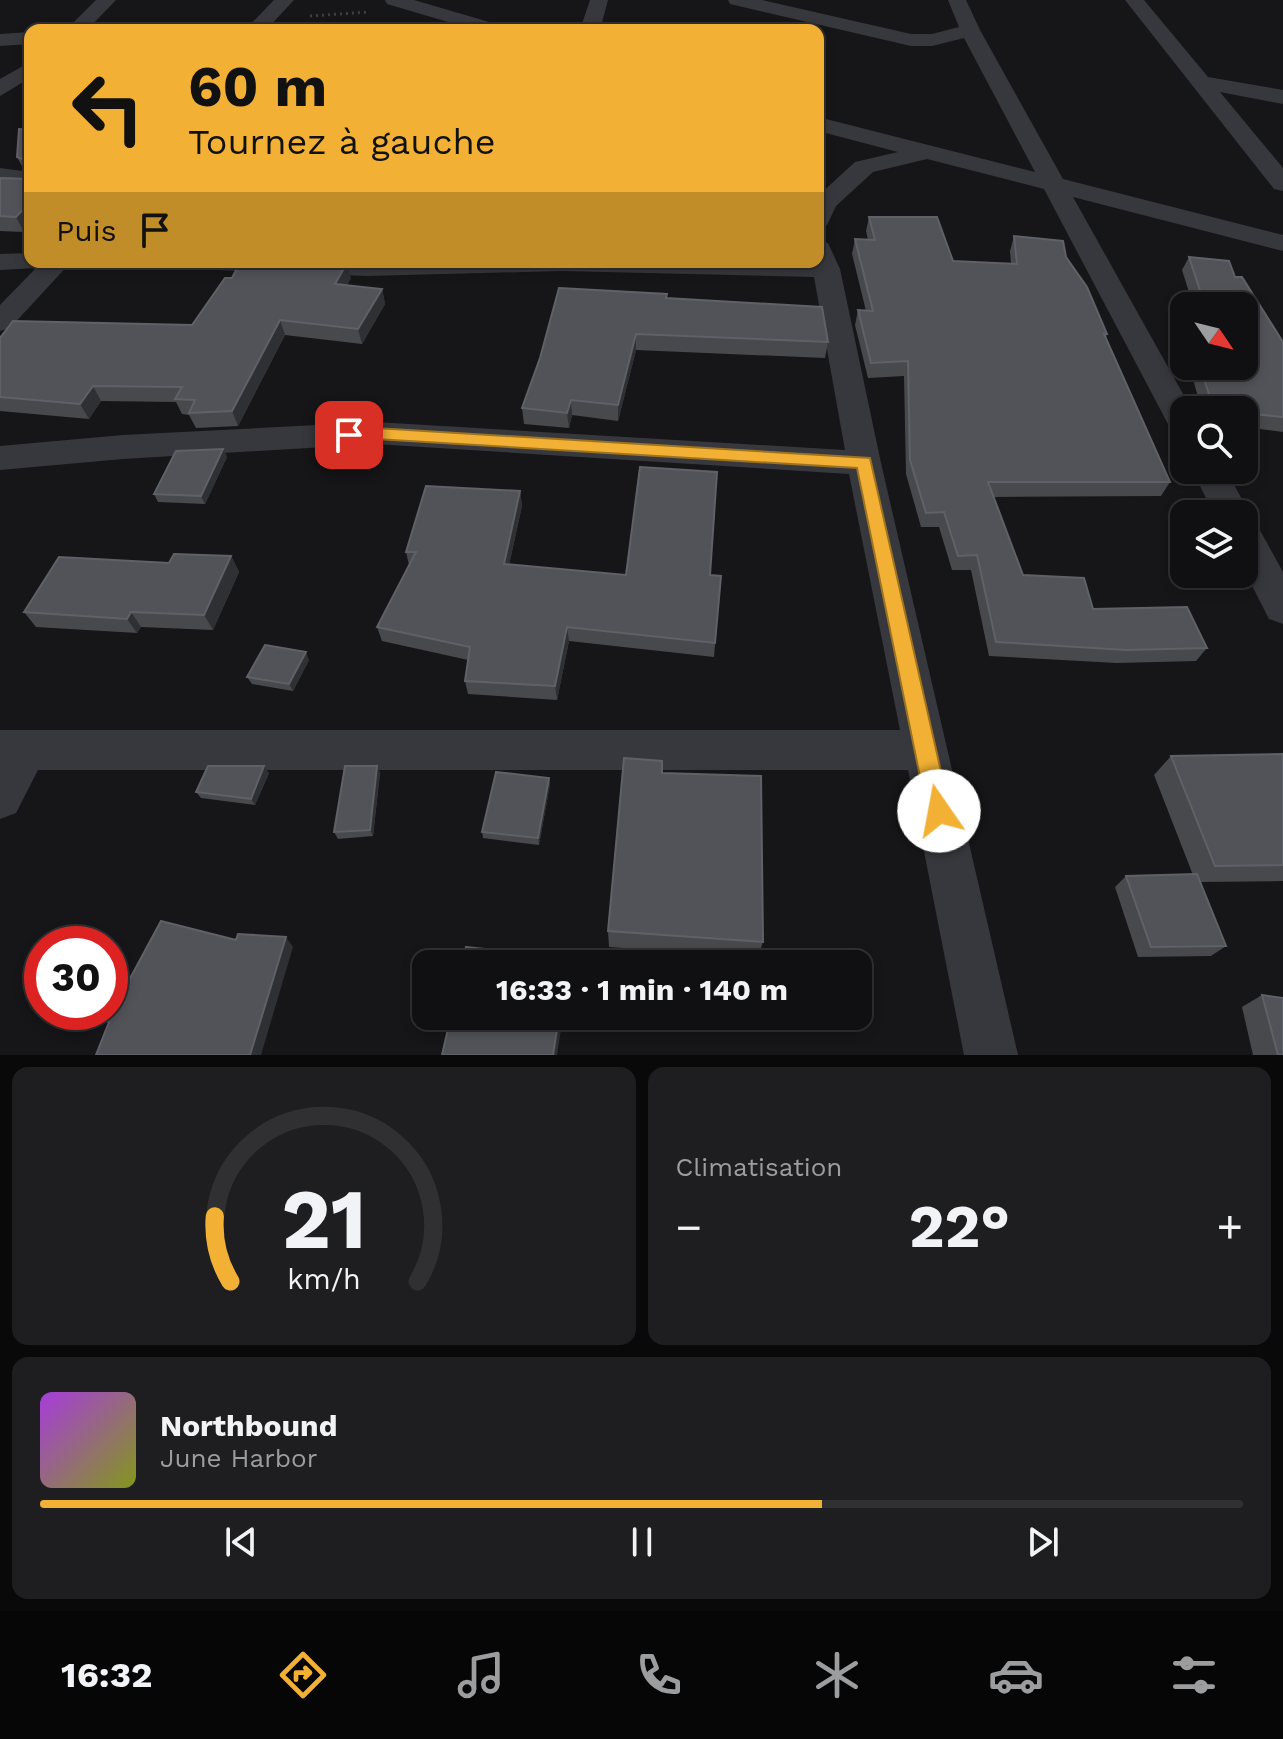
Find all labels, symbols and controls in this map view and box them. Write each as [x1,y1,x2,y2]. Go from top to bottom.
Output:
text: 60 m [188,54,327,120]
icon: left [56,56,160,160]
text: Tournez à gauche [188,121,496,163]
icon: arrive [133,208,177,252]
text: Puis [56,213,117,248]
north arrow [1170,292,1258,380]
map controls [1170,292,1258,588]
button: search [1170,396,1258,484]
pin [315,401,383,469]
icon: arrive [327,413,371,457]
button: layers [1170,500,1258,588]
position arrow [897,769,981,853]
speed limit sign: 30 [24,926,128,1030]
text: 16:33 · 1 min · 140 m [496,972,788,1007]
text: Climatisation [676,1152,842,1182]
text: 21 [281,1171,366,1268]
text: 22° [909,1191,1010,1262]
text: − [676,1201,702,1253]
text: + [1216,1201,1243,1253]
text: km/h [287,1262,361,1296]
text: Northbound [160,1408,337,1443]
text: June Harbor [160,1443,317,1473]
icon: previous [219,1520,263,1564]
icon: pause [620,1520,664,1564]
icon: next [1021,1520,1065,1564]
icon: directions [275,1647,331,1703]
icon: music [453,1647,509,1703]
icon: phone [631,1647,687,1703]
icon: climate [809,1647,865,1703]
icon: car [988,1647,1044,1703]
icon: filters [1166,1647,1222,1703]
text: 16:32 [61,1654,152,1696]

